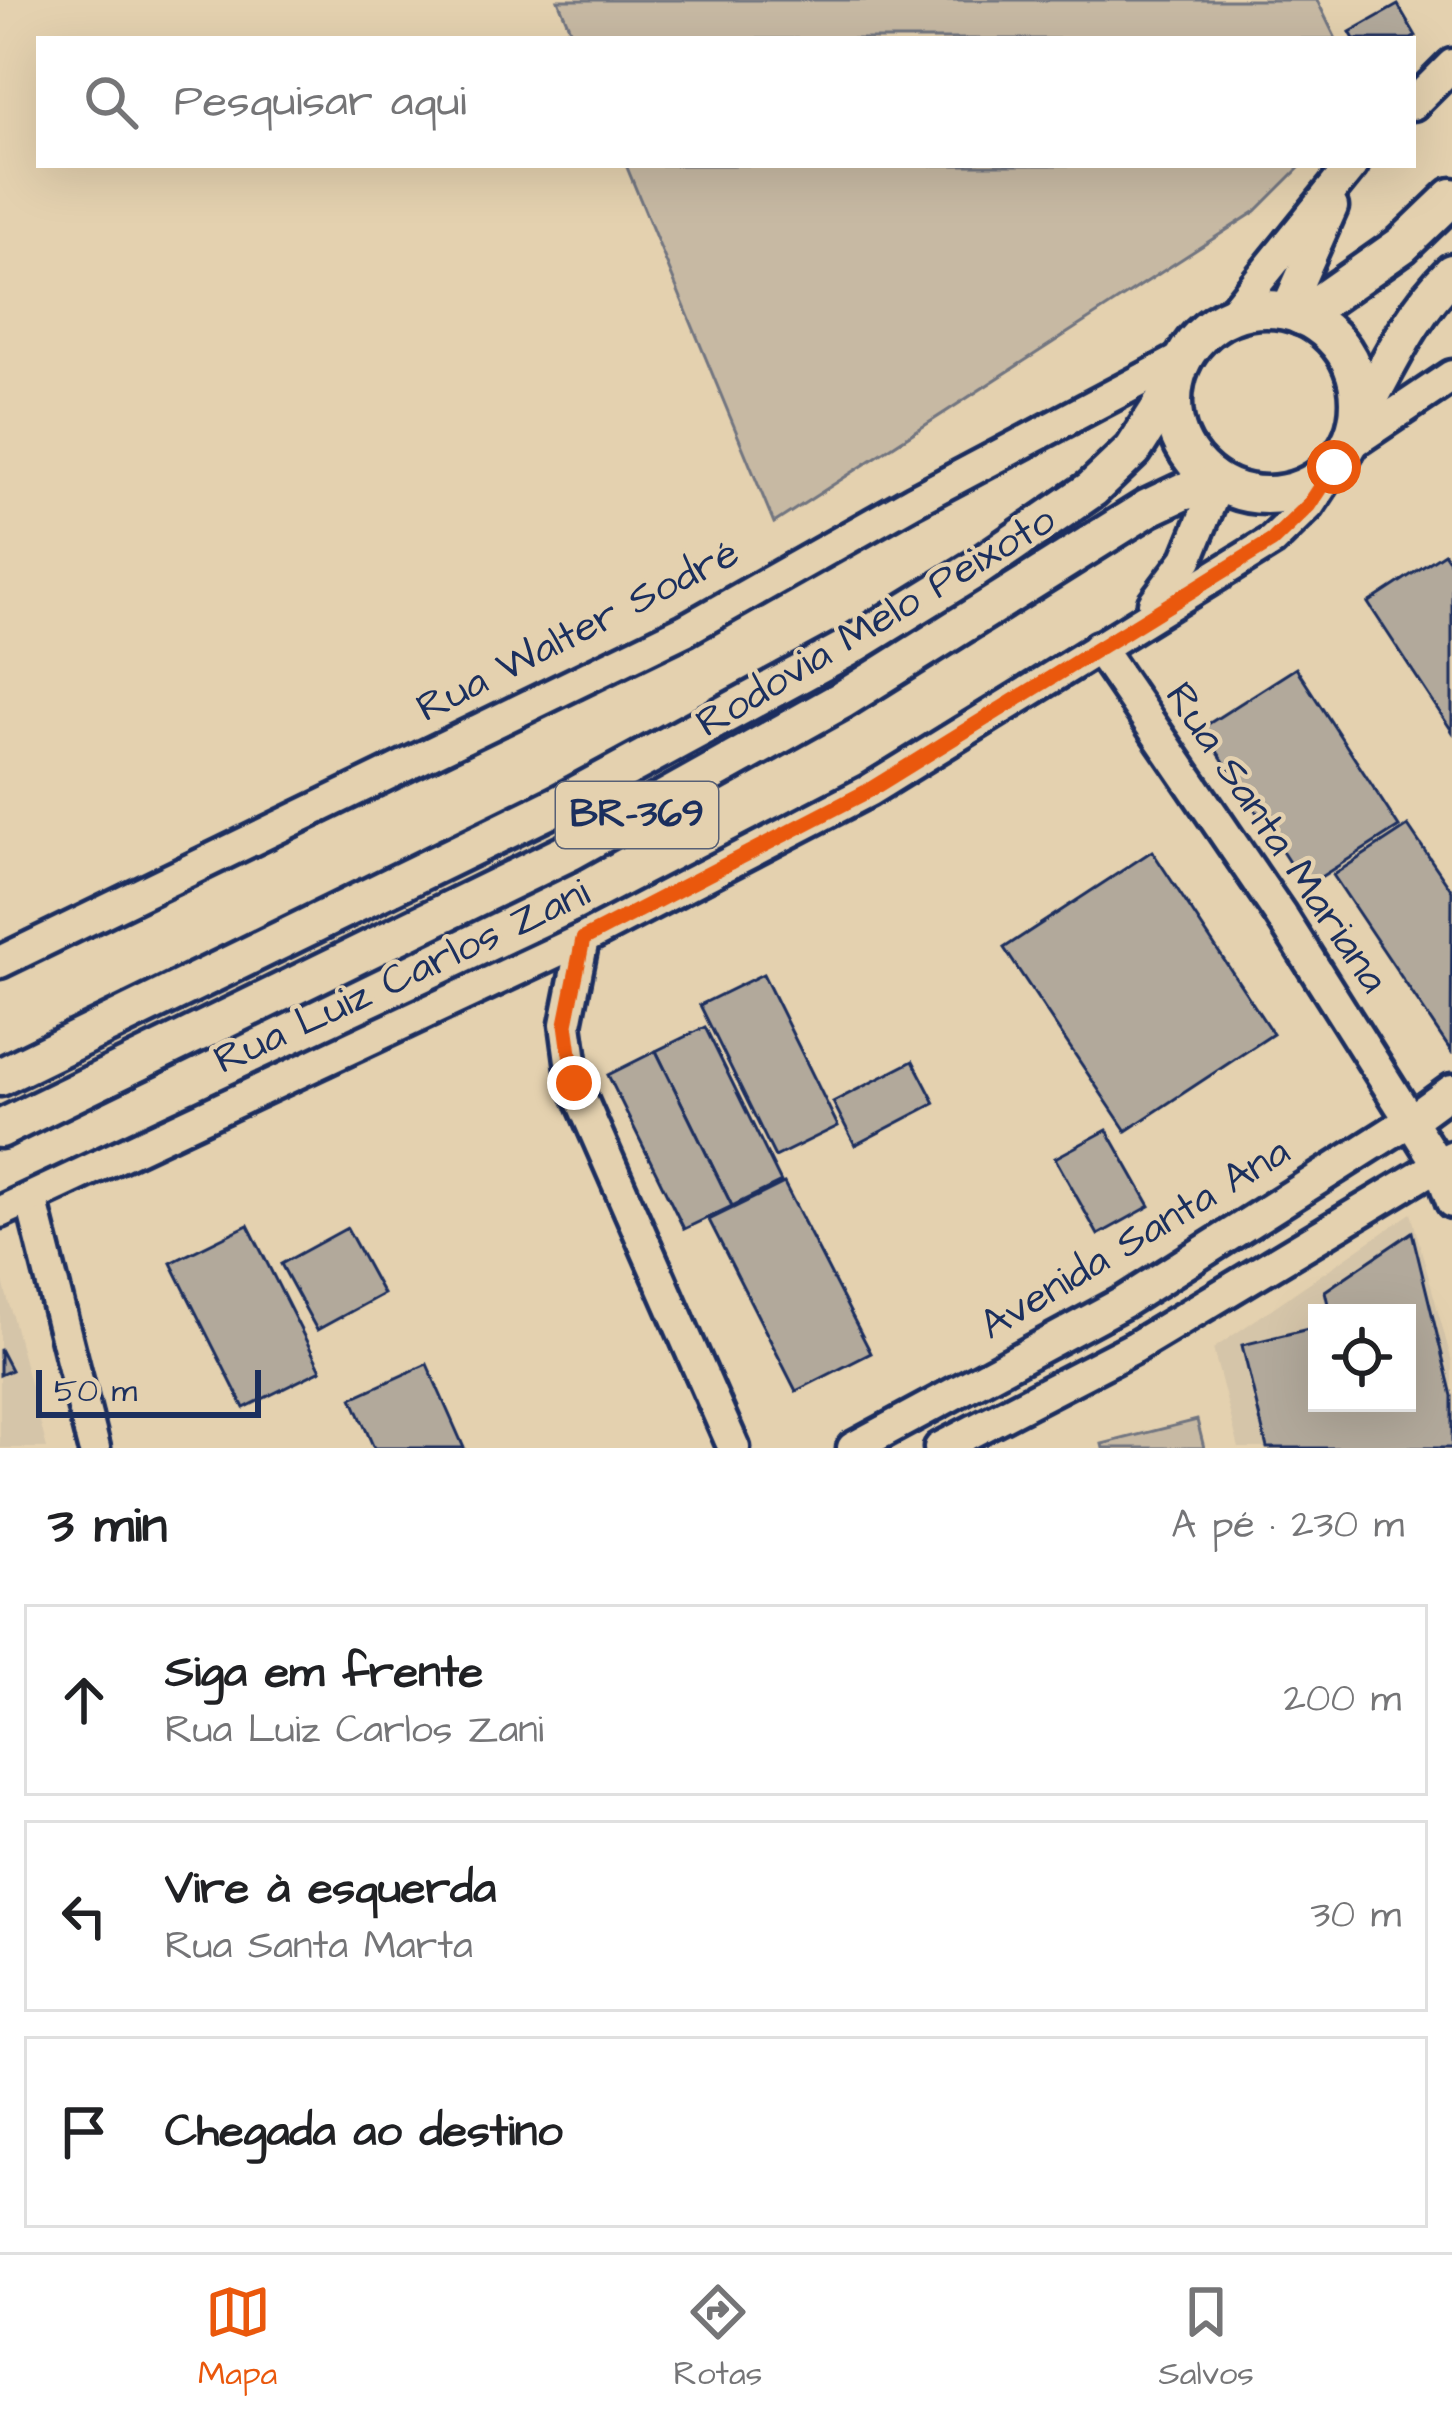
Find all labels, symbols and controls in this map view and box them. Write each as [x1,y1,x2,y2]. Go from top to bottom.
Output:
search box [36,36,1416,168]
icon: search [78,69,144,135]
text: Pesquisar aqui [174,71,466,133]
route start [1307,440,1361,494]
street label: Rodovia Melo Peixoto [686,492,1066,752]
street label: Rua Walter Sodré [407,525,749,737]
street label: Rua Santa Mariana [1150,671,1402,1005]
road number: BR-369 [556,782,718,848]
street label: Rua Luiz Carlos Zani [205,865,599,1089]
route end [547,1056,601,1110]
street label: Avenida Santa Ana [969,1123,1301,1355]
map controls [1308,1304,1416,1412]
button: locate [1308,1304,1416,1412]
scale bar [36,1364,261,1417]
text: 50 m [54,1368,137,1414]
text: 3 min [48,1491,167,1562]
text: A pé · 230 m [1171,1499,1404,1553]
text: Siga em frente [165,1642,483,1704]
icon: ahead [51,1667,117,1733]
text: 200 m [1284,1673,1401,1727]
text: Rua Luiz Carlos Zani [165,1704,544,1758]
text: Vire à esquerda [165,1858,496,1920]
icon: left [51,1883,117,1949]
text: 30 m [1311,1889,1401,1943]
text: Rua Santa Marta [165,1920,473,1974]
icon: arrive [51,2099,117,2165]
text: Chegada ao destino [165,2101,563,2163]
tab: Mapa [198,2279,277,2397]
tab: Rotas [674,2279,762,2397]
tab: Salvos [1158,2279,1254,2397]

